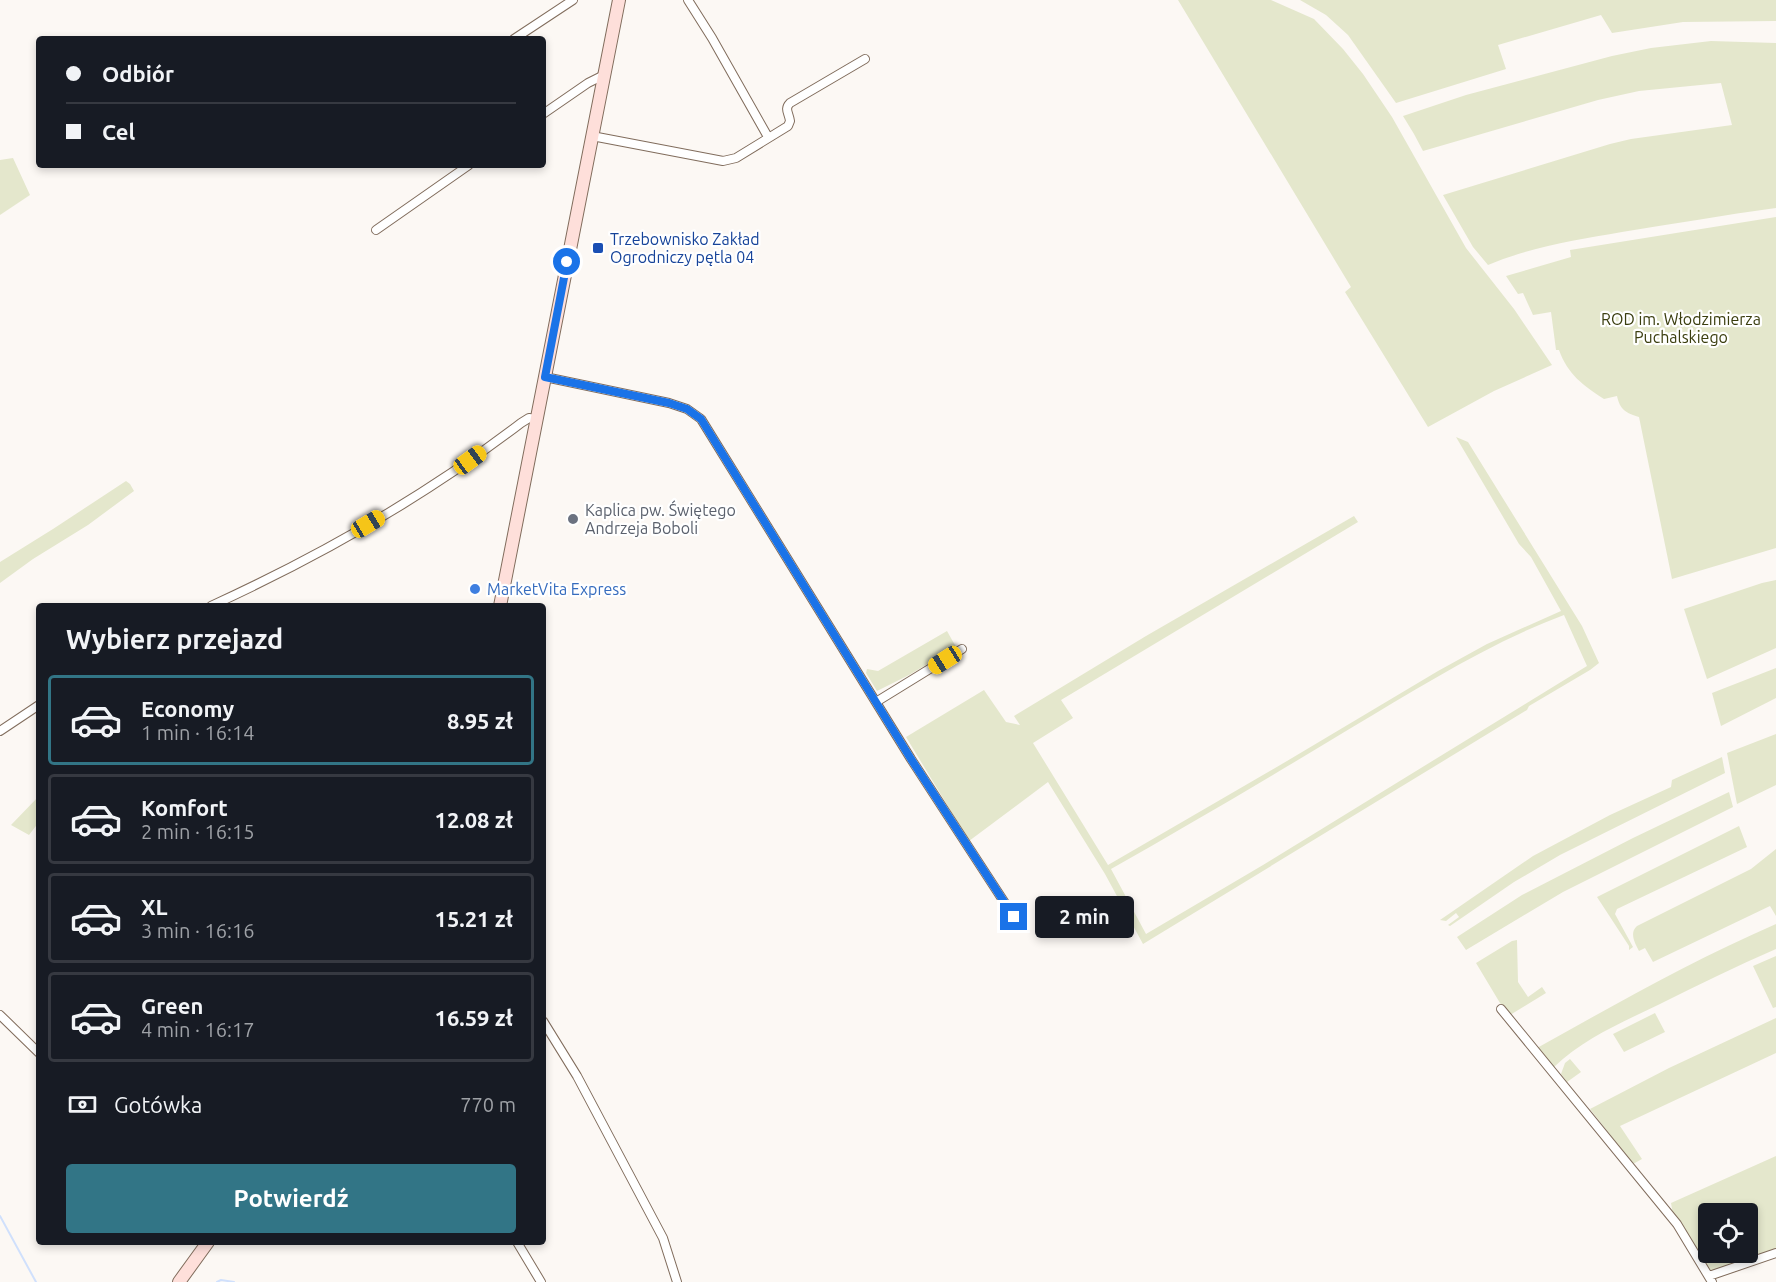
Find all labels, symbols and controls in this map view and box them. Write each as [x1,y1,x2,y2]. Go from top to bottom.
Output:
text: Odbiór [102,61,174,86]
text: Cel [102,119,135,144]
place label: Trzebownisko Zakład Ogrodniczy pętla 04 [610,230,760,266]
marker: Trzebownisko Zakład Ogrodniczy pętla 04 [591,241,605,255]
route start [553,248,580,275]
park label: ROD im. Włodzimierza Puchalskiego [1601,310,1761,346]
car [450,442,490,478]
place label: Kaplica pw. Świętego Andrzeja Boboli [585,500,736,537]
car [348,507,388,541]
marker: Kaplica pw. Świętego Andrzeja Boboli [566,512,580,526]
place label: MarketVita Express [487,580,626,598]
marker: MarketVita Express [468,582,482,596]
text: Wybierz przejazd [66,624,283,654]
car [925,643,965,677]
icon: car [69,693,123,747]
text: Economy [141,696,234,721]
text: 8.95 zł [447,708,513,733]
text: 1 min · 16:14 [141,721,255,744]
icon: car [69,792,123,846]
text: Komfort [141,795,228,820]
text: 12.08 zł [434,807,513,832]
text: 2 min · 16:15 [141,820,255,843]
icon: car [69,891,123,945]
text: XL [141,894,168,919]
callout: 2 min [1035,896,1134,938]
route end [1000,903,1027,930]
text: 2 min [1059,905,1110,928]
text: 15.21 zł [434,906,513,931]
text: 3 min · 16:16 [141,919,255,942]
icon: car [69,990,123,1044]
text: Green [141,993,203,1018]
text: 16.59 zł [434,1005,513,1030]
text: 4 min · 16:17 [141,1018,255,1041]
icon: cash [66,1088,99,1121]
text: Gotówka [114,1092,202,1117]
text: 770 m [460,1093,516,1116]
button: Potwierdź [66,1164,516,1233]
map controls [1698,1203,1758,1263]
button: locate [1698,1203,1758,1263]

